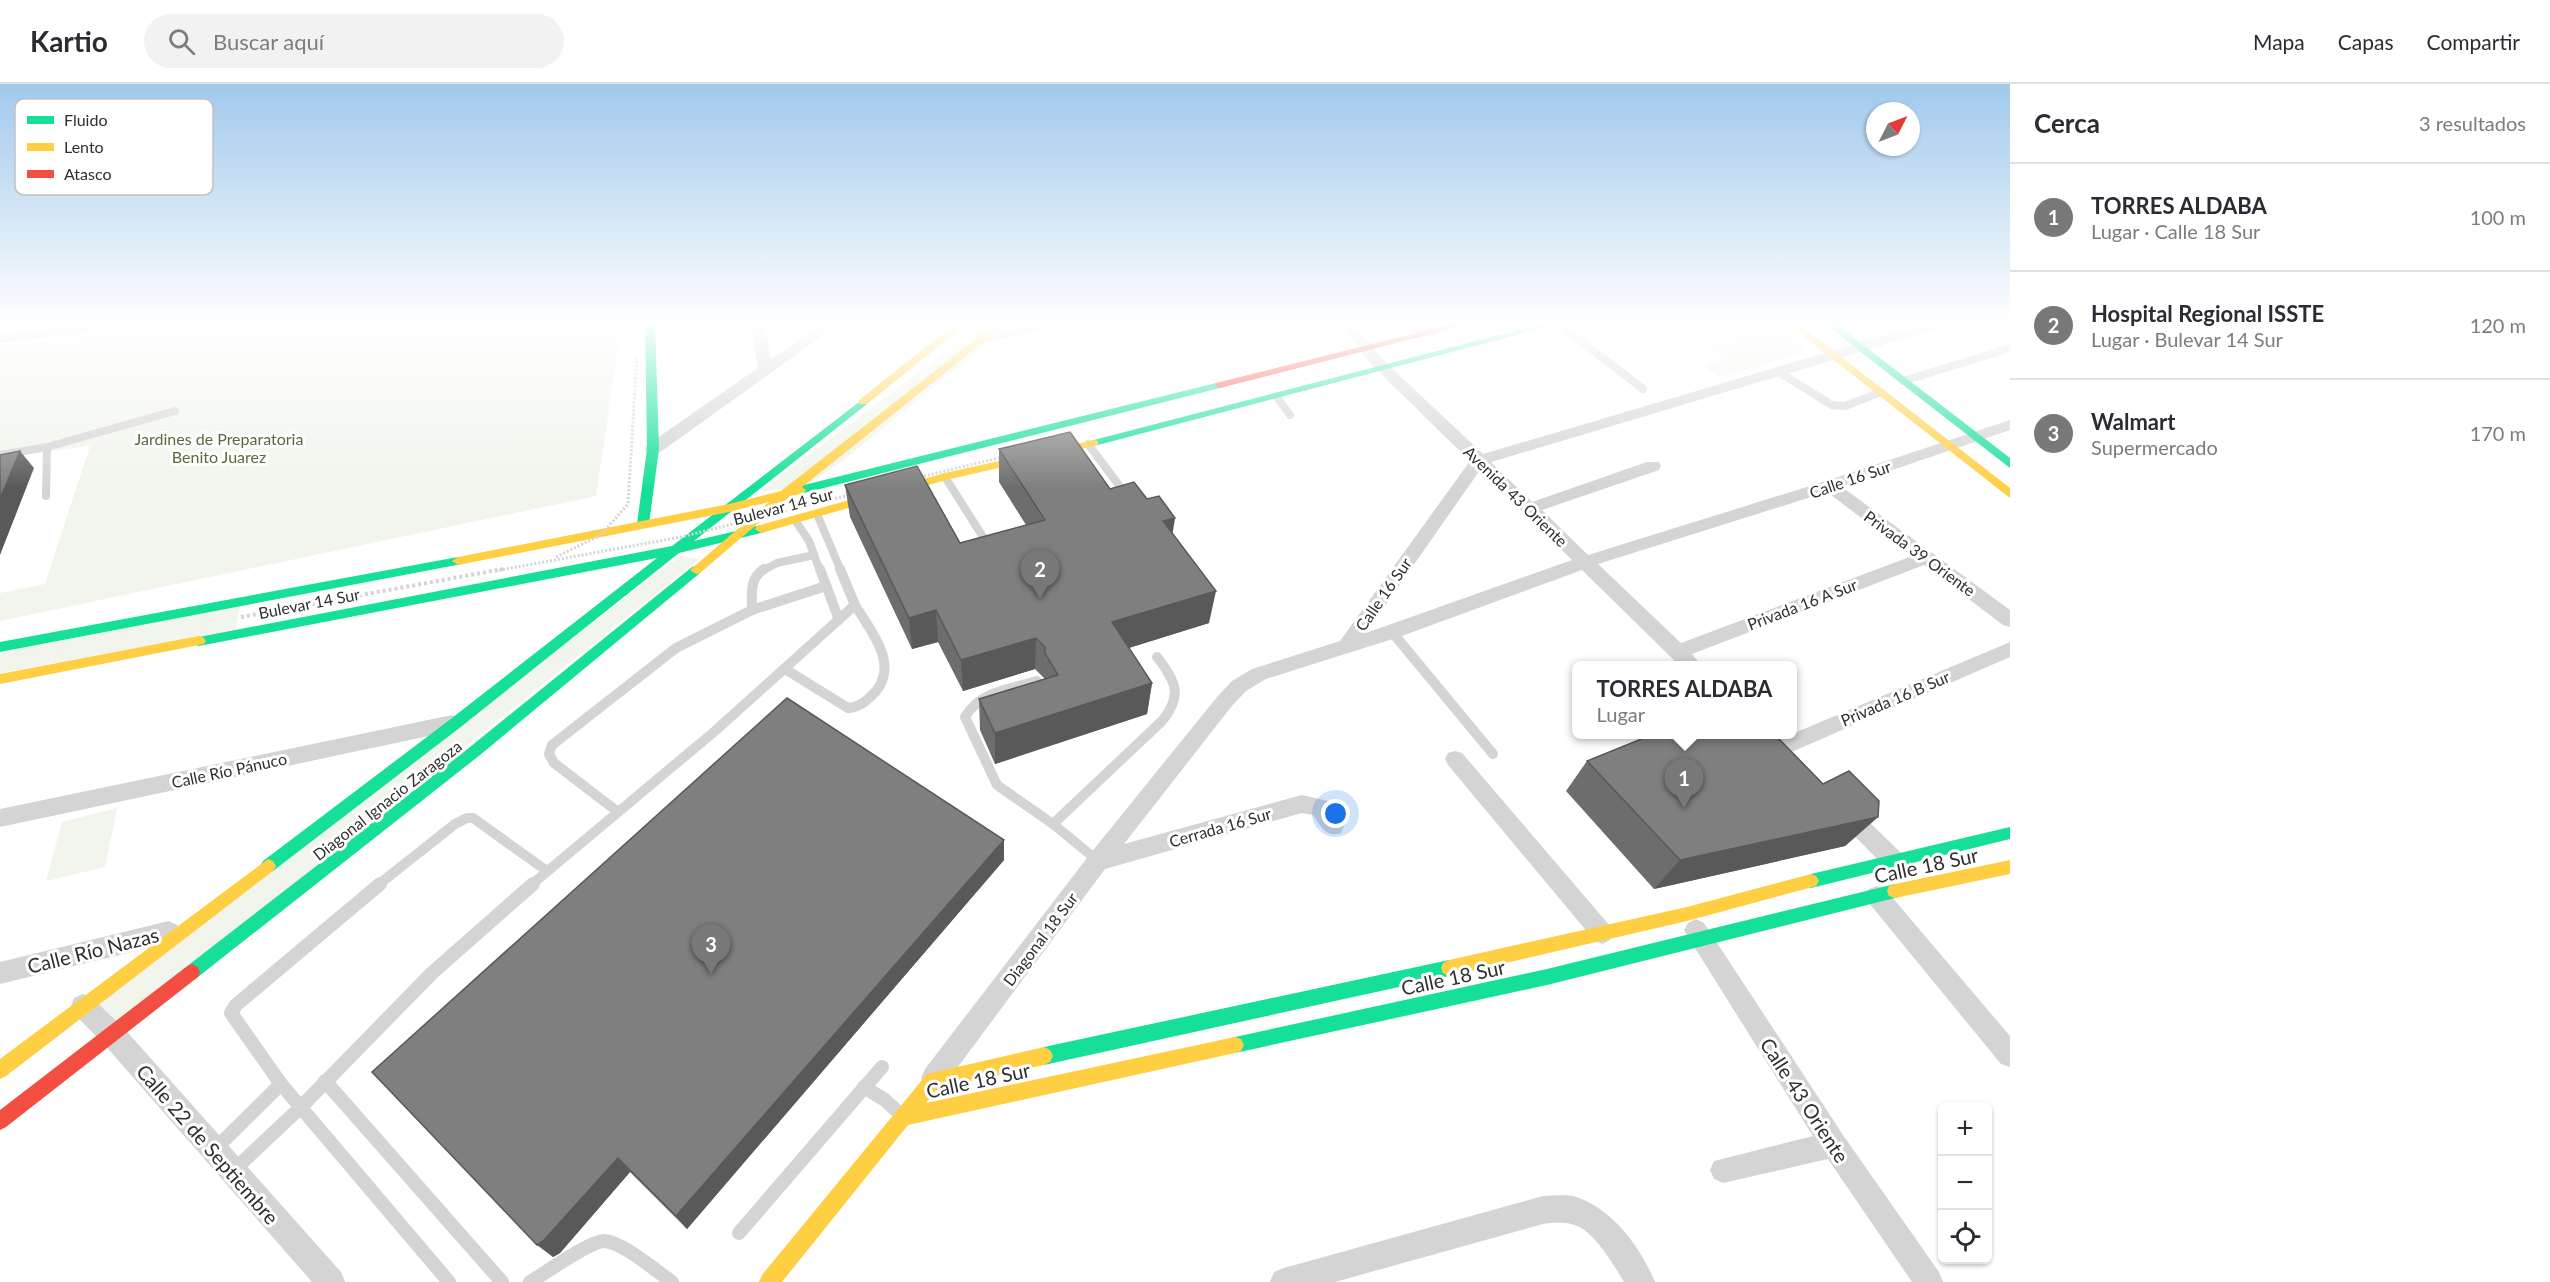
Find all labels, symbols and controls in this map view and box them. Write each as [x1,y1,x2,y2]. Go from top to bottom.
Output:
search box [144,14,564,68]
text: Kartio [30,24,108,58]
icon: search [165,25,198,58]
text: Buscar aquí [213,28,324,55]
text: Mapa [2253,29,2305,54]
text: Capas [2338,29,2394,54]
text: Compartir [2427,29,2520,54]
legend [15,99,213,195]
north arrow [1866,102,1920,156]
text: Cerca [2034,107,2100,139]
text: Fluido [64,110,107,129]
text: 3 resultados [2419,111,2526,135]
text: Lento [64,137,104,156]
text: Atasco [64,164,112,183]
text: TORRES ALDABA [2091,192,2267,219]
text: 1 [2048,205,2059,229]
text: 100 m [2470,205,2526,229]
text: Lugar · Calle 18 Sur [2091,219,2260,243]
text: Hospital Regional ISSTE [2091,300,2324,327]
text: 2 [2048,313,2059,337]
text: 120 m [2470,313,2526,337]
text: Lugar · Bulevar 14 Sur [2091,327,2283,351]
text: Walmart [2091,408,2175,435]
text: 3 [2048,421,2059,445]
text: 170 m [2470,421,2526,445]
park label: Jardines de Preparatoria Benito Juarez [135,429,303,466]
text: Supermercado [2091,435,2218,459]
street label: Avenida 43 Oriente [1460,442,1572,550]
street label: Calle 16 Sur [1807,456,1893,502]
street label: Bulevar 14 Sur [731,483,835,528]
street label: Privada 39 Oriente [1861,506,1979,600]
pin: 2 [1020,550,1060,599]
street label: Calle 16 Sur [1351,554,1415,634]
street label: Privada 16 A Sur [1744,574,1860,634]
street label: Bulevar 14 Sur [257,584,361,622]
popup [1572,661,1797,739]
street label: Privada 16 B Sur [1838,666,1952,730]
text: TORRES ALDABA [1597,675,1772,702]
text: Lugar [1597,702,1645,726]
street label: Diagonal Ignacio Zaragoza [309,736,465,864]
street label: Calle Río Pánuco [170,749,288,791]
pin: 1 [1664,758,1704,808]
your location [1321,799,1350,828]
street label: Cerrada 16 Sur [1167,803,1273,851]
street label: Calle 18 Sur [1872,842,1981,888]
street label: Diagonal 18 Sur [999,889,1081,989]
street label: Calle Río Nazas [25,922,161,978]
pin: 3 [692,924,730,974]
street label: Calle 18 Sur [1399,954,1508,1000]
street label: Calle 43 Oriente [1756,1033,1854,1167]
street label: Calle 18 Sur [924,1057,1033,1103]
street label: Calle 22 de Septiembre [132,1059,284,1229]
map controls [1938,1102,1992,1264]
button: + [1938,1102,1992,1156]
button: − [1938,1156,1992,1210]
button: locate [1938,1210,1992,1264]

